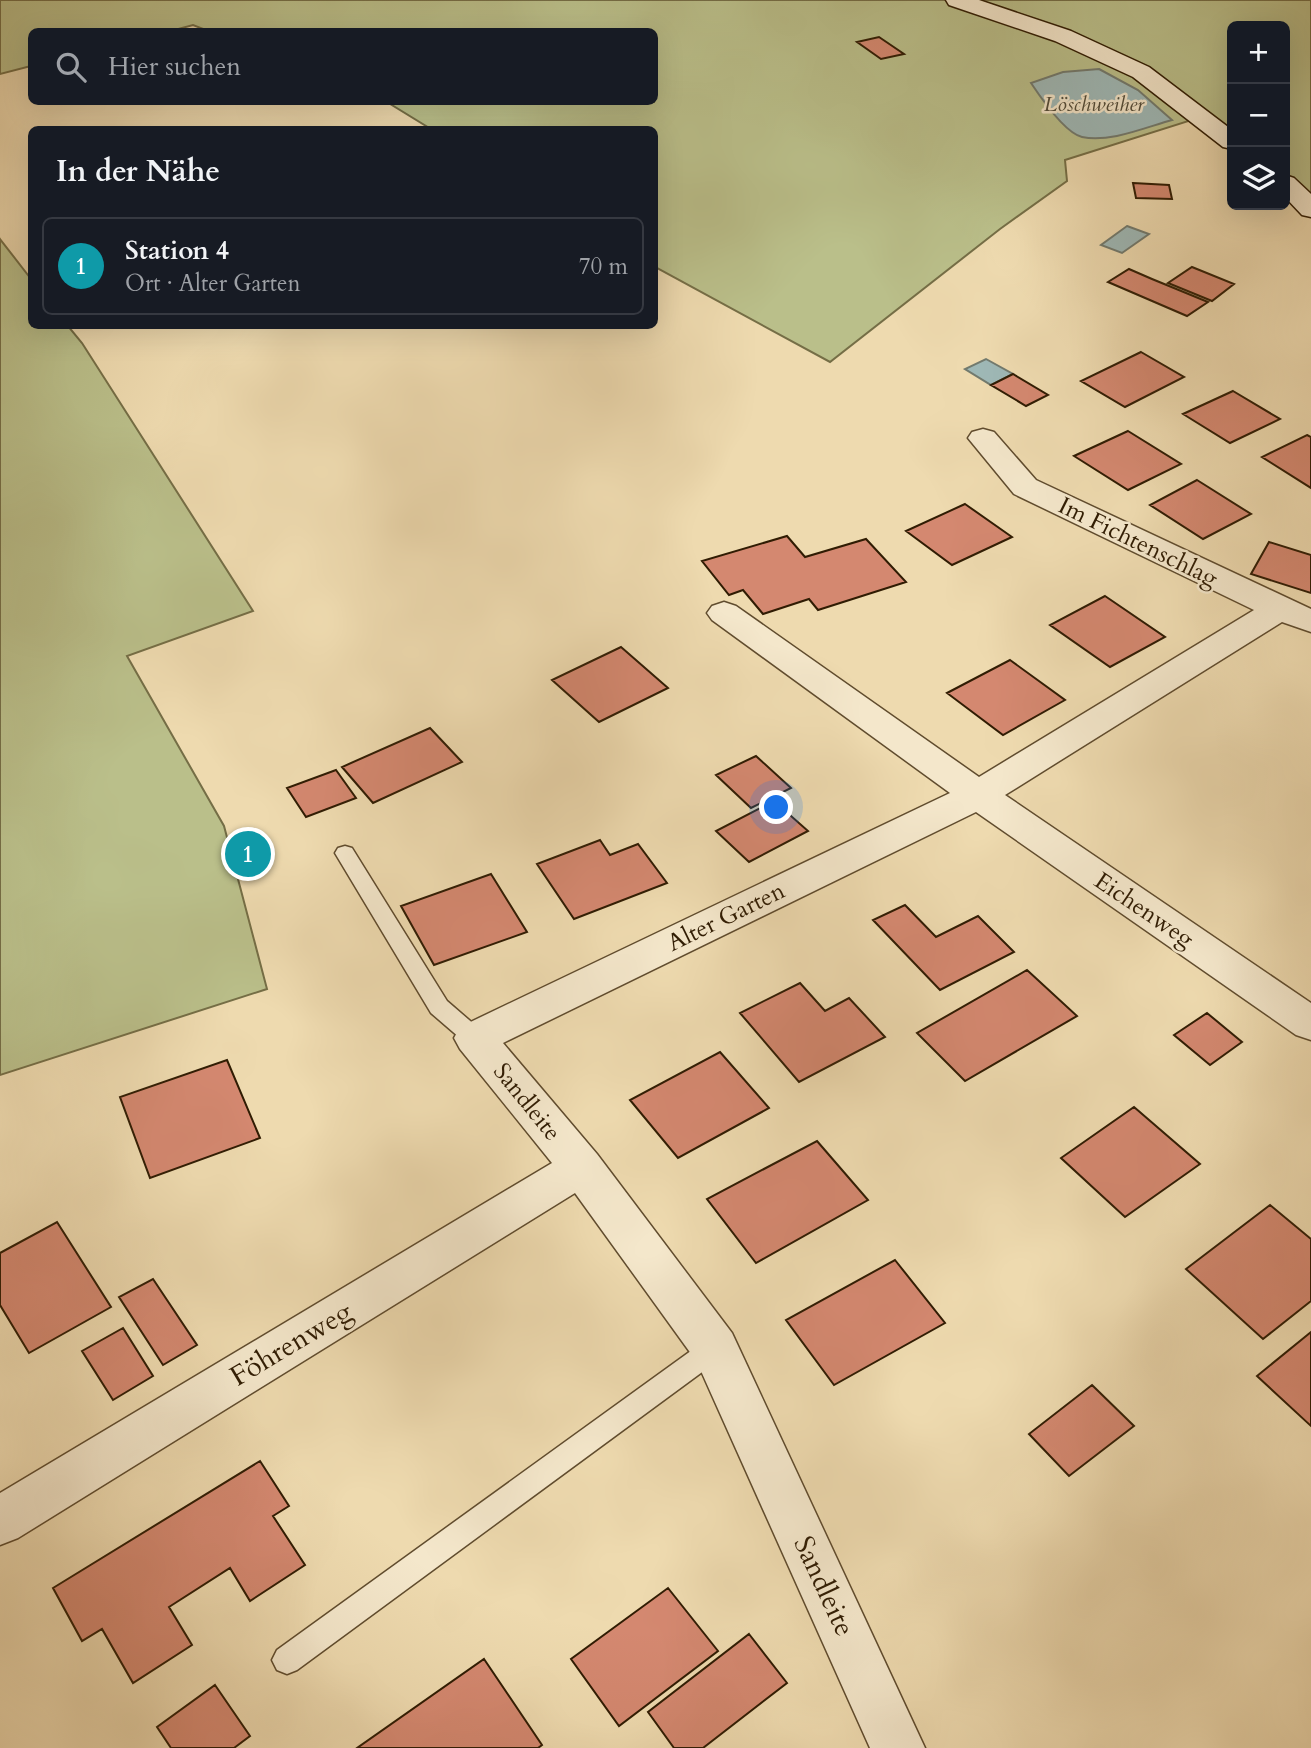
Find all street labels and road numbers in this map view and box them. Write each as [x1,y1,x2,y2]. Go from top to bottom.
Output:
street label: Im Fichtenschlag [1053,489,1224,595]
street label: Eichenweg [1088,864,1201,956]
street label: Alter Garten [662,874,791,960]
street label: Sandleite [486,1056,568,1148]
street label: Föhrenweg [223,1292,359,1395]
street label: Sandleite [784,1530,864,1642]

